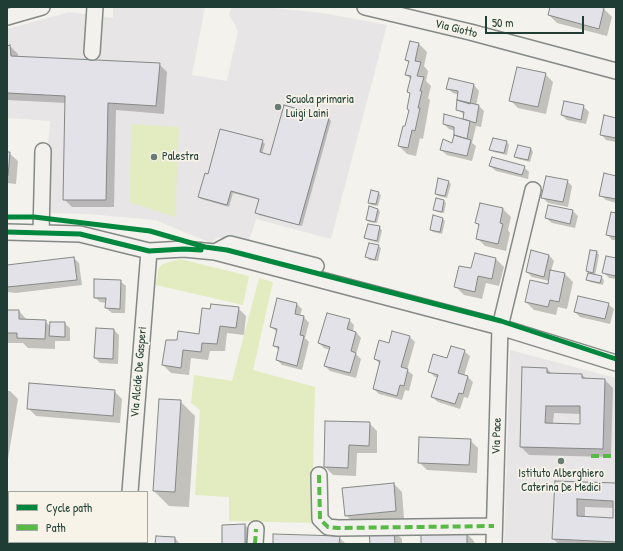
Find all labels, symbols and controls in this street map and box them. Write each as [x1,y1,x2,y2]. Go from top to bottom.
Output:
scale bar [487,8,586,34]
text: 50 m [492,14,513,31]
street label: Via Giotto [433,17,479,41]
place label: Scuola primaria Luigi Laini [286,93,354,121]
marker: Scuola primaria Luigi Laini [273,102,283,112]
place label: Palestra [162,150,199,164]
marker: Palestra [149,152,159,162]
street label: Via Alcide De Gasperi [128,326,150,418]
street label: Via Pace [489,417,505,455]
marker: Istituto Alberghiero Caterina De Medici [556,456,566,466]
place label: Istituto Alberghiero Caterina De Medici [518,467,604,495]
legend [8,491,148,543]
text: Cycle path [46,499,92,516]
text: Path [46,519,66,536]

